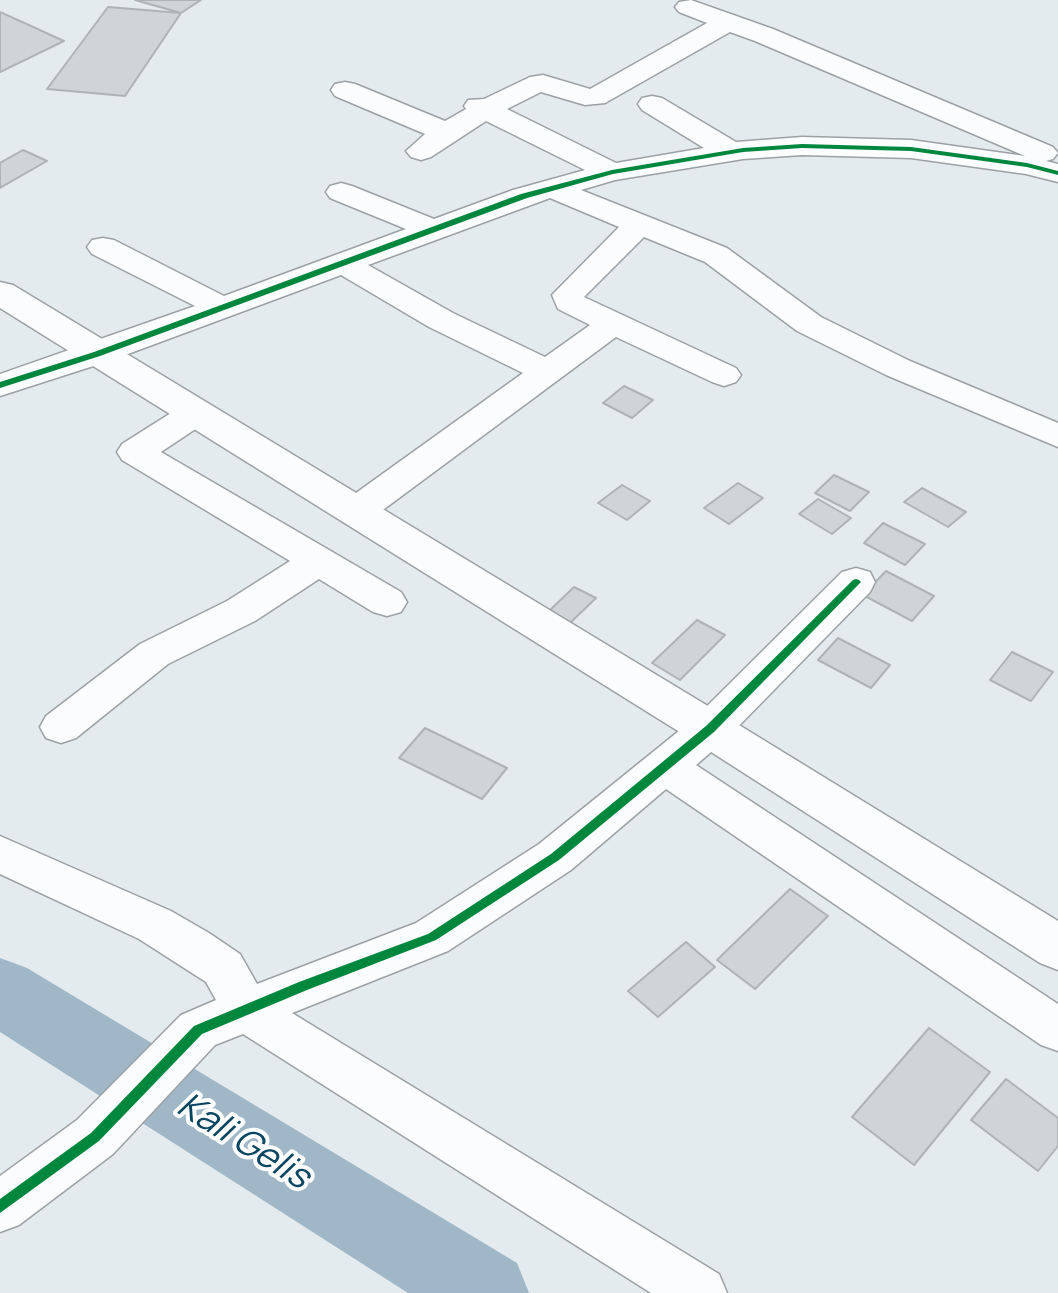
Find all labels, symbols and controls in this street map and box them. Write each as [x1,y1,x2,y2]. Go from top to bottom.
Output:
water label: Kali Gelis [169,1085,317,1199]

